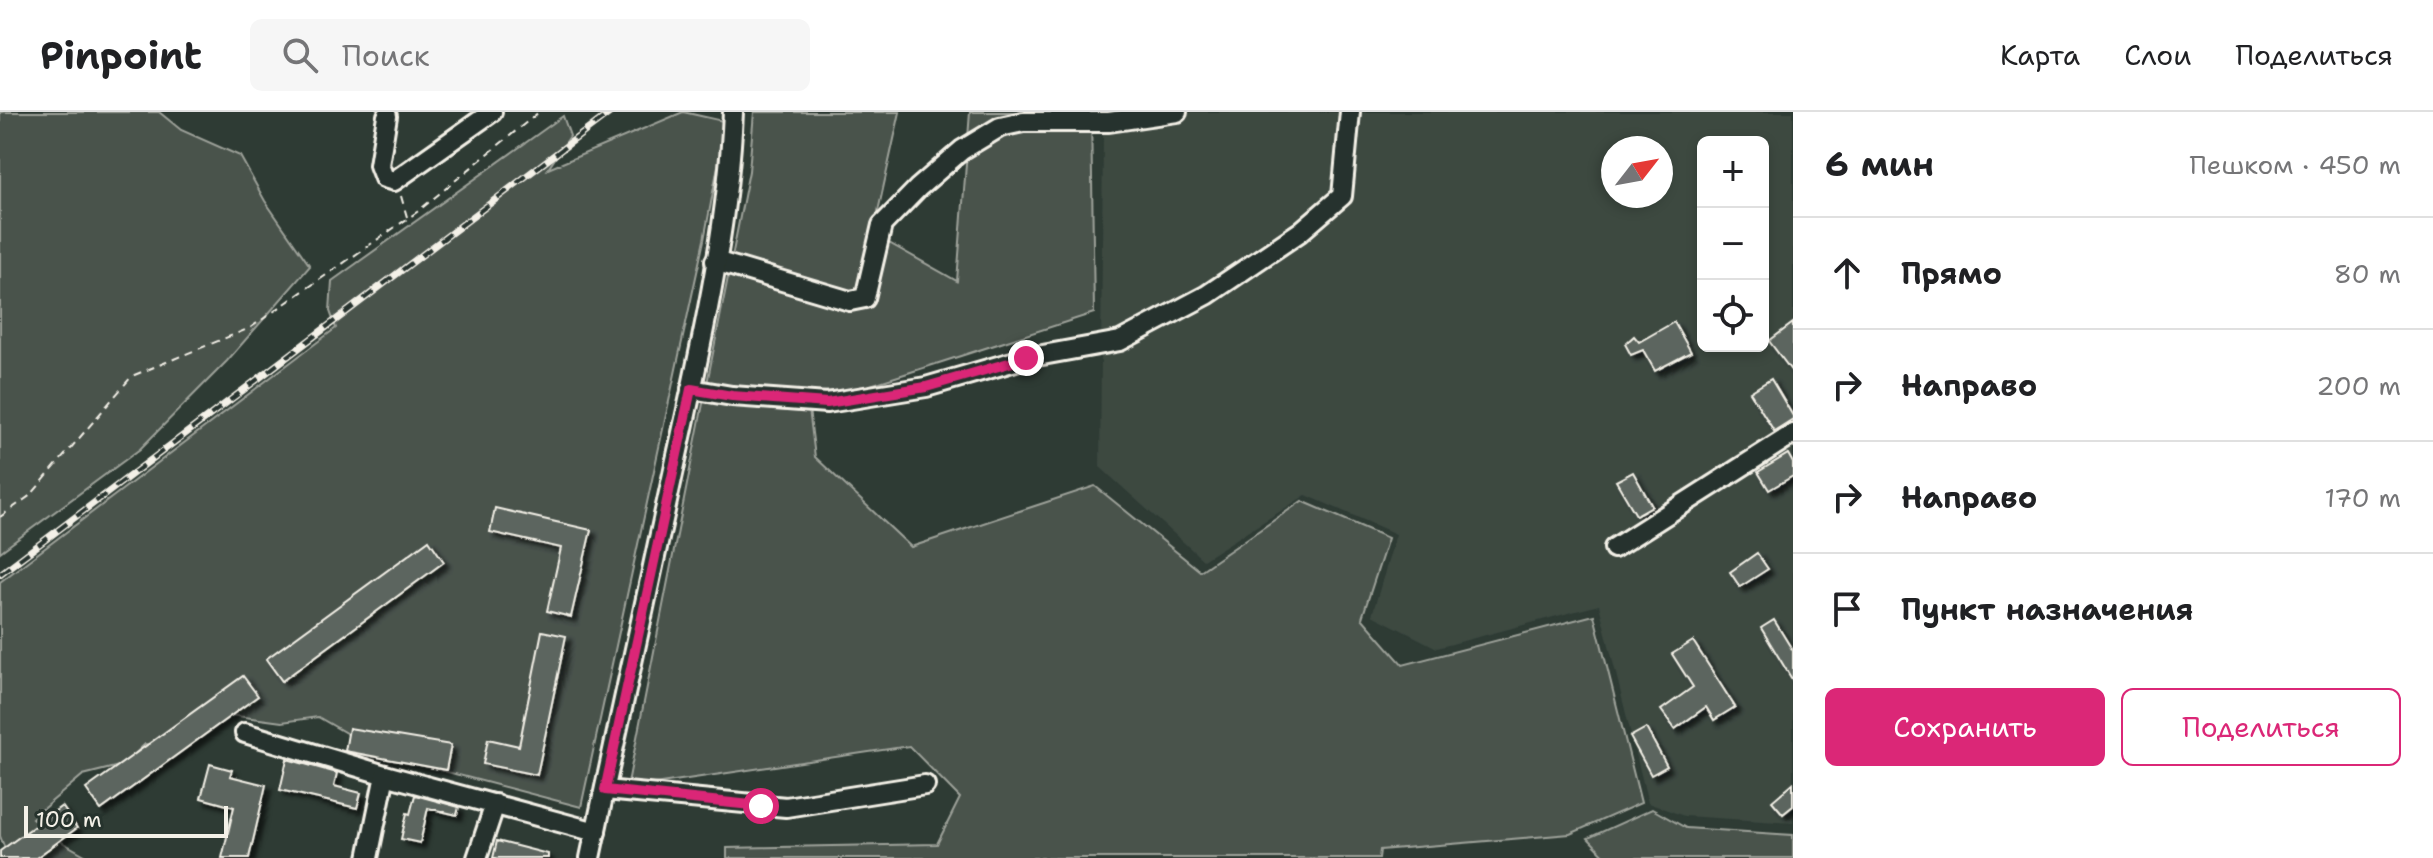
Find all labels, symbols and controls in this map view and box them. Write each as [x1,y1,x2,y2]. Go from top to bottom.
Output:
search box [250,19,810,91]
text: Pinpoint [40,30,202,81]
icon: search [278,33,322,77]
text: Поиск [342,35,430,76]
text: Карта [2000,36,2080,74]
text: Слои [2124,36,2191,74]
text: Поделиться [2235,36,2393,74]
north arrow [1601,136,1673,208]
map controls [1697,136,1769,352]
button: + [1697,136,1769,208]
text: 6 мин [1825,141,1934,187]
text: Пешком · 450 m [2190,147,2401,182]
button: − [1697,208,1769,280]
icon: ahead [1825,251,1869,295]
text: Прямо [1901,253,2002,294]
text: 80 m [2334,256,2401,291]
button: locate [1697,280,1769,352]
route end [1008,340,1044,376]
icon: right [1825,363,1869,407]
text: Направо [1901,365,2037,406]
text: 200 m [2316,368,2401,403]
icon: right [1825,475,1869,519]
text: Направо [1901,477,2037,518]
text: 170 m [2324,480,2401,515]
icon: arrive [1825,587,1869,631]
text: Пункт назначения [1901,589,2193,630]
button: Сохранить [1825,688,2105,766]
button: Поделиться [2121,688,2401,766]
route start [743,788,779,824]
scale bar [24,802,228,838]
text: 100 m [36,805,102,834]

